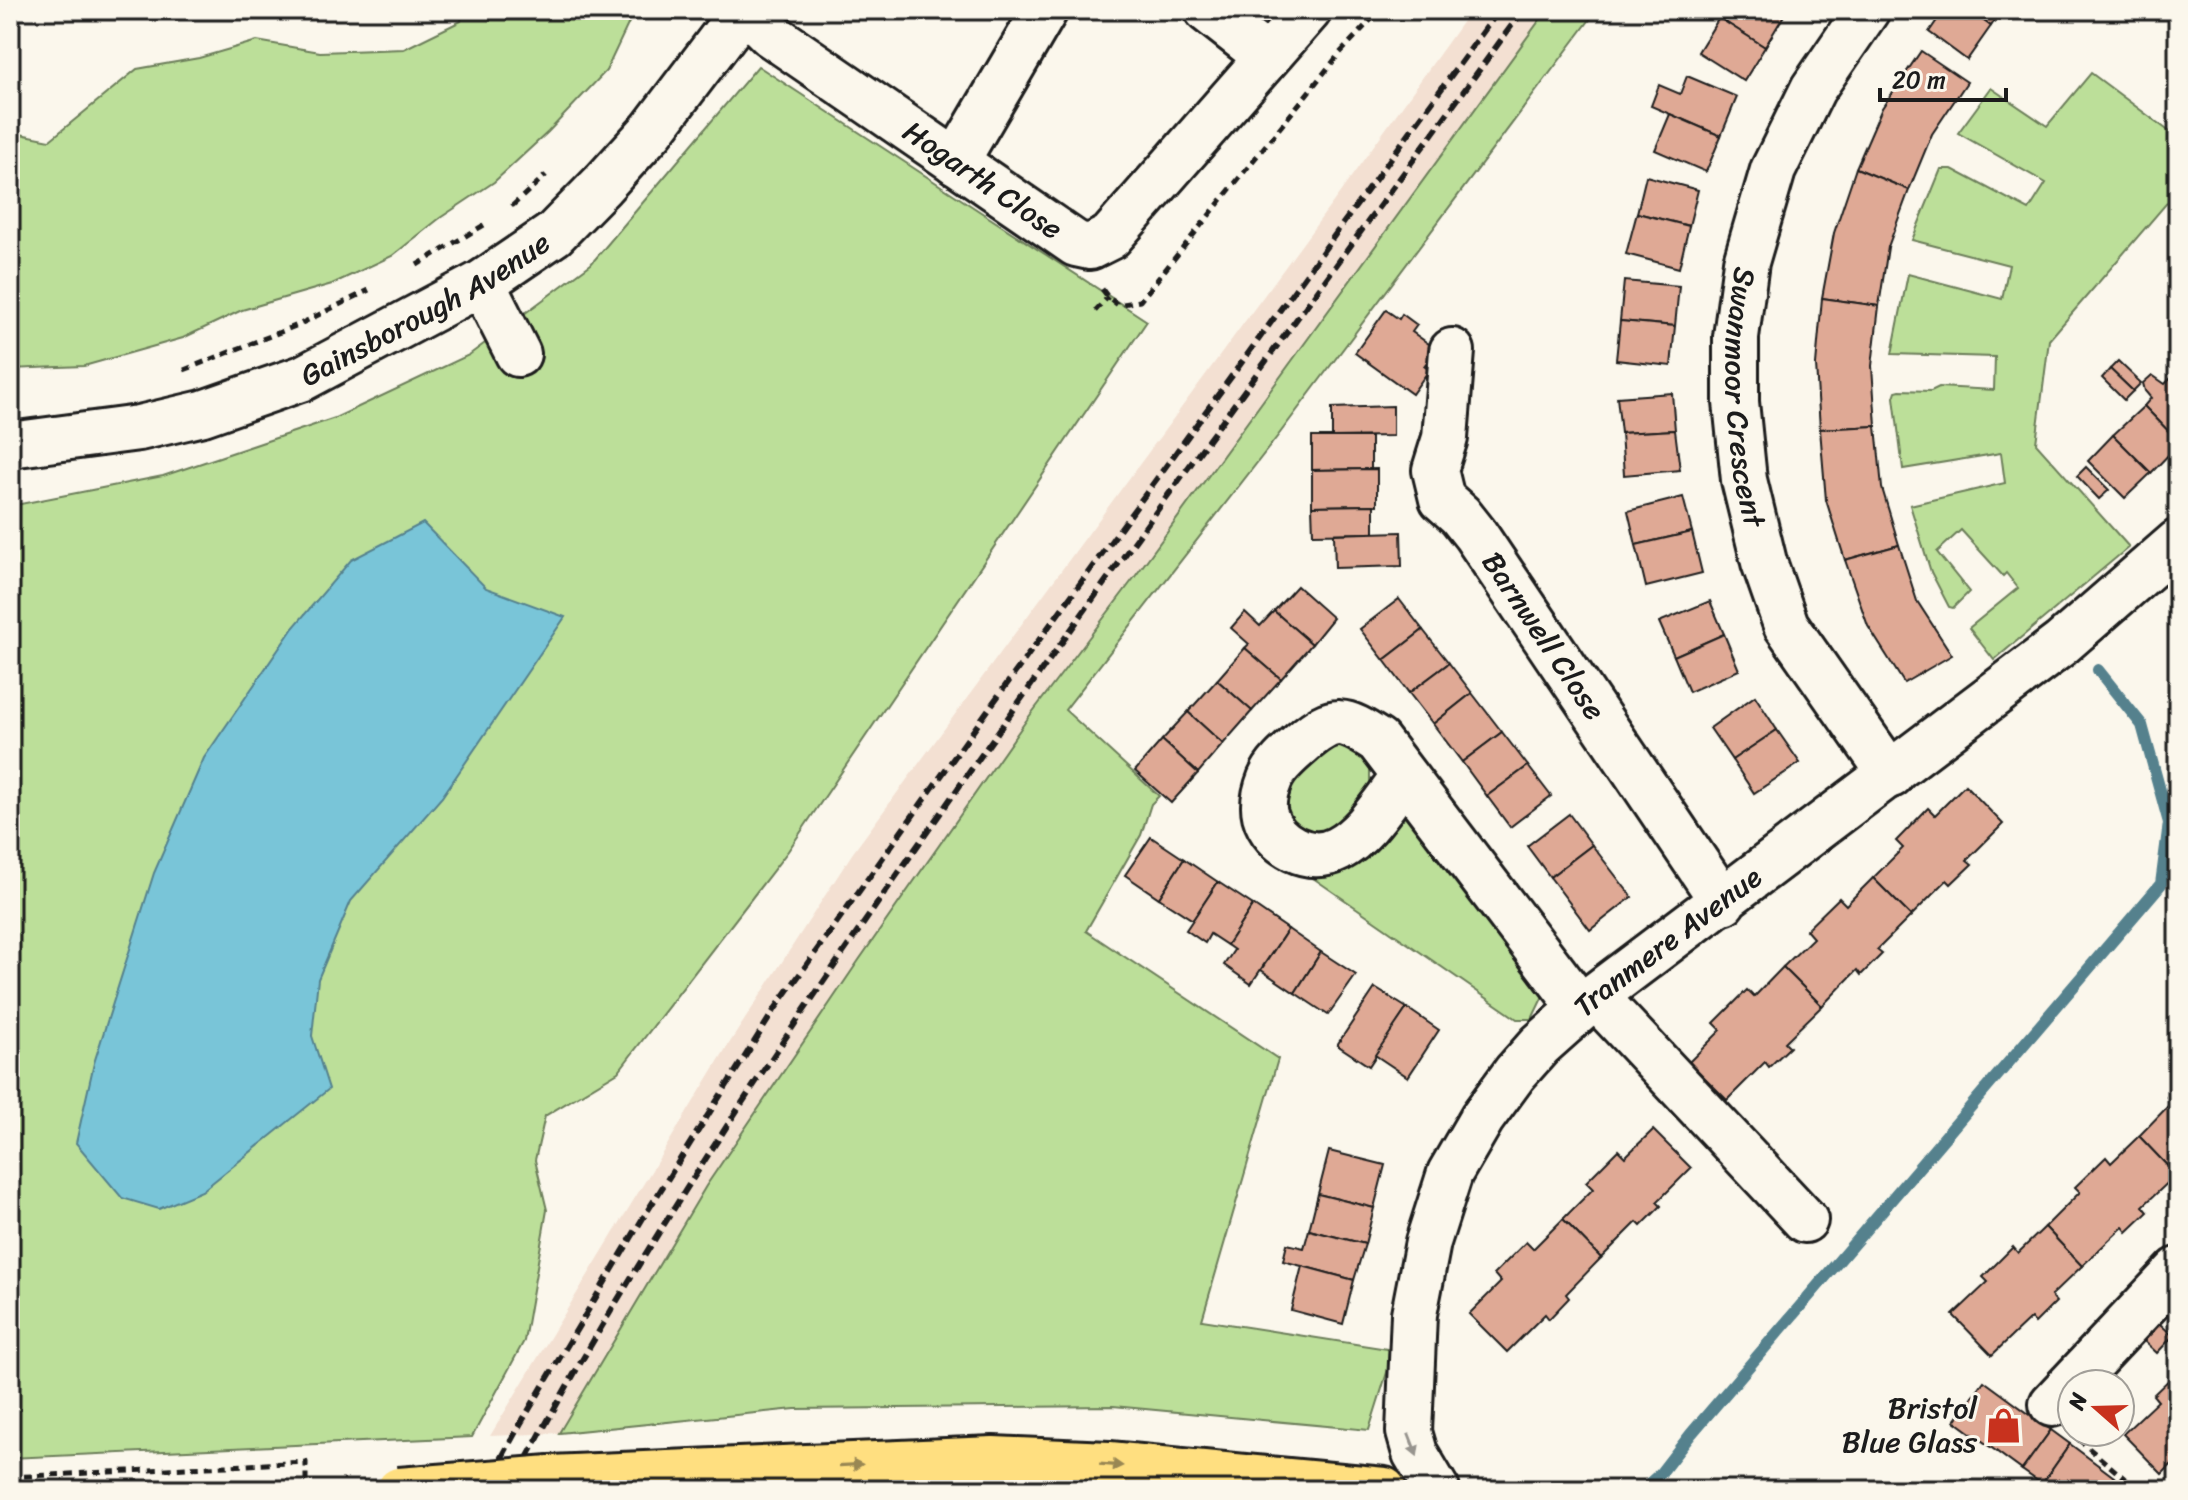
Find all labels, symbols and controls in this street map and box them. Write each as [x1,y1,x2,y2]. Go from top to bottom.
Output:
scale bar [1880,52,2006,102]
text: 20 m [1892,59,1946,101]
street label: Hogarth Close [891,105,1074,255]
street label: Gainsborough Avenue [290,217,562,402]
street label: Swanmoor Crescent [1709,264,1782,535]
street label: Barnwell Close [1467,540,1621,732]
street label: Tranmere Avenue [1560,852,1774,1031]
north arrow [2056,1368,2136,1448]
place label: Bristol Blue Glass [1842,1381,1978,1469]
text: N [2056,1387,2099,1416]
shop icon: Bristol Blue Glass [1984,1406,2022,1444]
one-way arrow [1408,1433,1420,1457]
one-way arrow [839,1458,864,1471]
one-way arrow [1099,1459,1124,1472]

